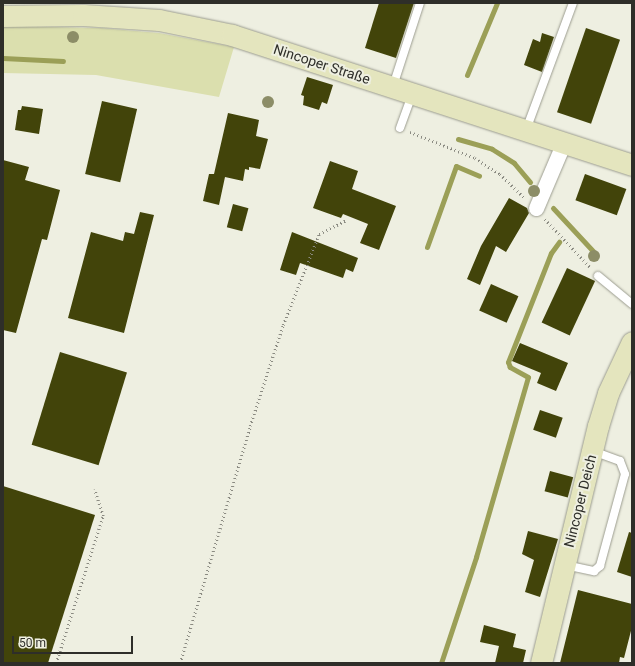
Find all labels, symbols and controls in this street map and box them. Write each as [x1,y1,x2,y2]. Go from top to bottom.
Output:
street label: Nincoper Straße [272,40,372,88]
street label: Nincoper Deich [560,453,600,549]
scale bar [14,628,135,654]
text: 50 m [19,636,46,650]

